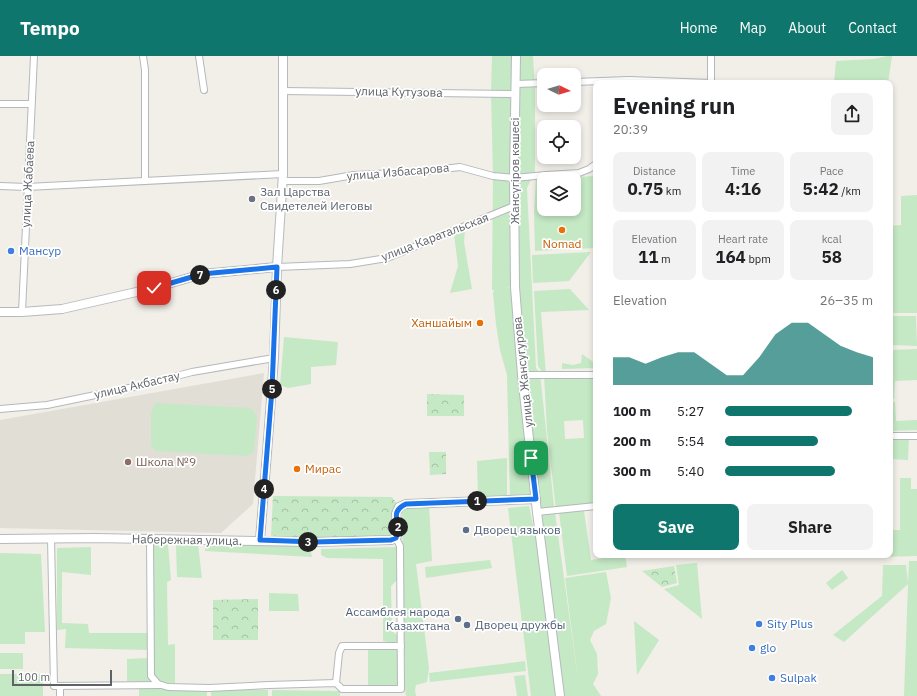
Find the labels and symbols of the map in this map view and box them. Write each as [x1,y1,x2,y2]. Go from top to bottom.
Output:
north arrow [537,68,581,112]
street label: улица Кутузова [355,83,443,100]
street label: Жансүгіров көшесі [507,118,522,224]
street label: улица Жабаева [18,140,37,228]
street label: улица Избасарова [346,159,450,183]
place label: Зал Царства Свидетелей Иеговы [260,184,372,213]
marker: Зал Царства Свидетелей Иеговы [247,194,257,204]
street label: улица Каратальская [379,209,491,264]
marker: Nomad [557,225,567,235]
place label: Nomad [542,236,582,251]
place label: Мансур [19,243,61,258]
marker: Мансур [6,246,16,256]
pin: 7 [190,265,210,285]
pin [137,271,171,305]
pin: 6 [266,280,286,300]
place label: Ханшайым [411,315,472,330]
street label: улица Жансугурова [509,315,536,428]
marker: Ханшайым [475,318,485,328]
street label: улица Акбастау [93,367,181,402]
pin: 5 [262,379,282,399]
pin [514,441,548,475]
place label: Школа №9 [136,454,196,469]
marker: Школа №9 [123,457,133,467]
place label: Мирас [305,461,341,476]
marker: Мирас [292,464,302,474]
pin: 4 [254,479,274,499]
pin: 1 [467,491,487,511]
pin: 2 [388,517,408,537]
place label: Дворец языков [474,522,561,537]
marker: Дворец языков [461,525,471,535]
street label: Набережная улица. [132,531,242,548]
pin: 3 [298,532,318,552]
place label: Ассамблея народа Казахстана [346,604,451,633]
marker: Ассамблея народа Казахстана [453,614,463,624]
place label: Sity Plus [767,616,813,631]
place label: Дворец дружбы [475,617,565,632]
marker: Sity Plus [754,619,764,629]
marker: Дворец дружбы [462,620,472,630]
place label: glo [760,640,777,655]
marker: glo [747,643,757,653]
scale bar [12,668,112,687]
place label: Sulpak [780,670,817,685]
marker: Sulpak [767,673,777,683]

